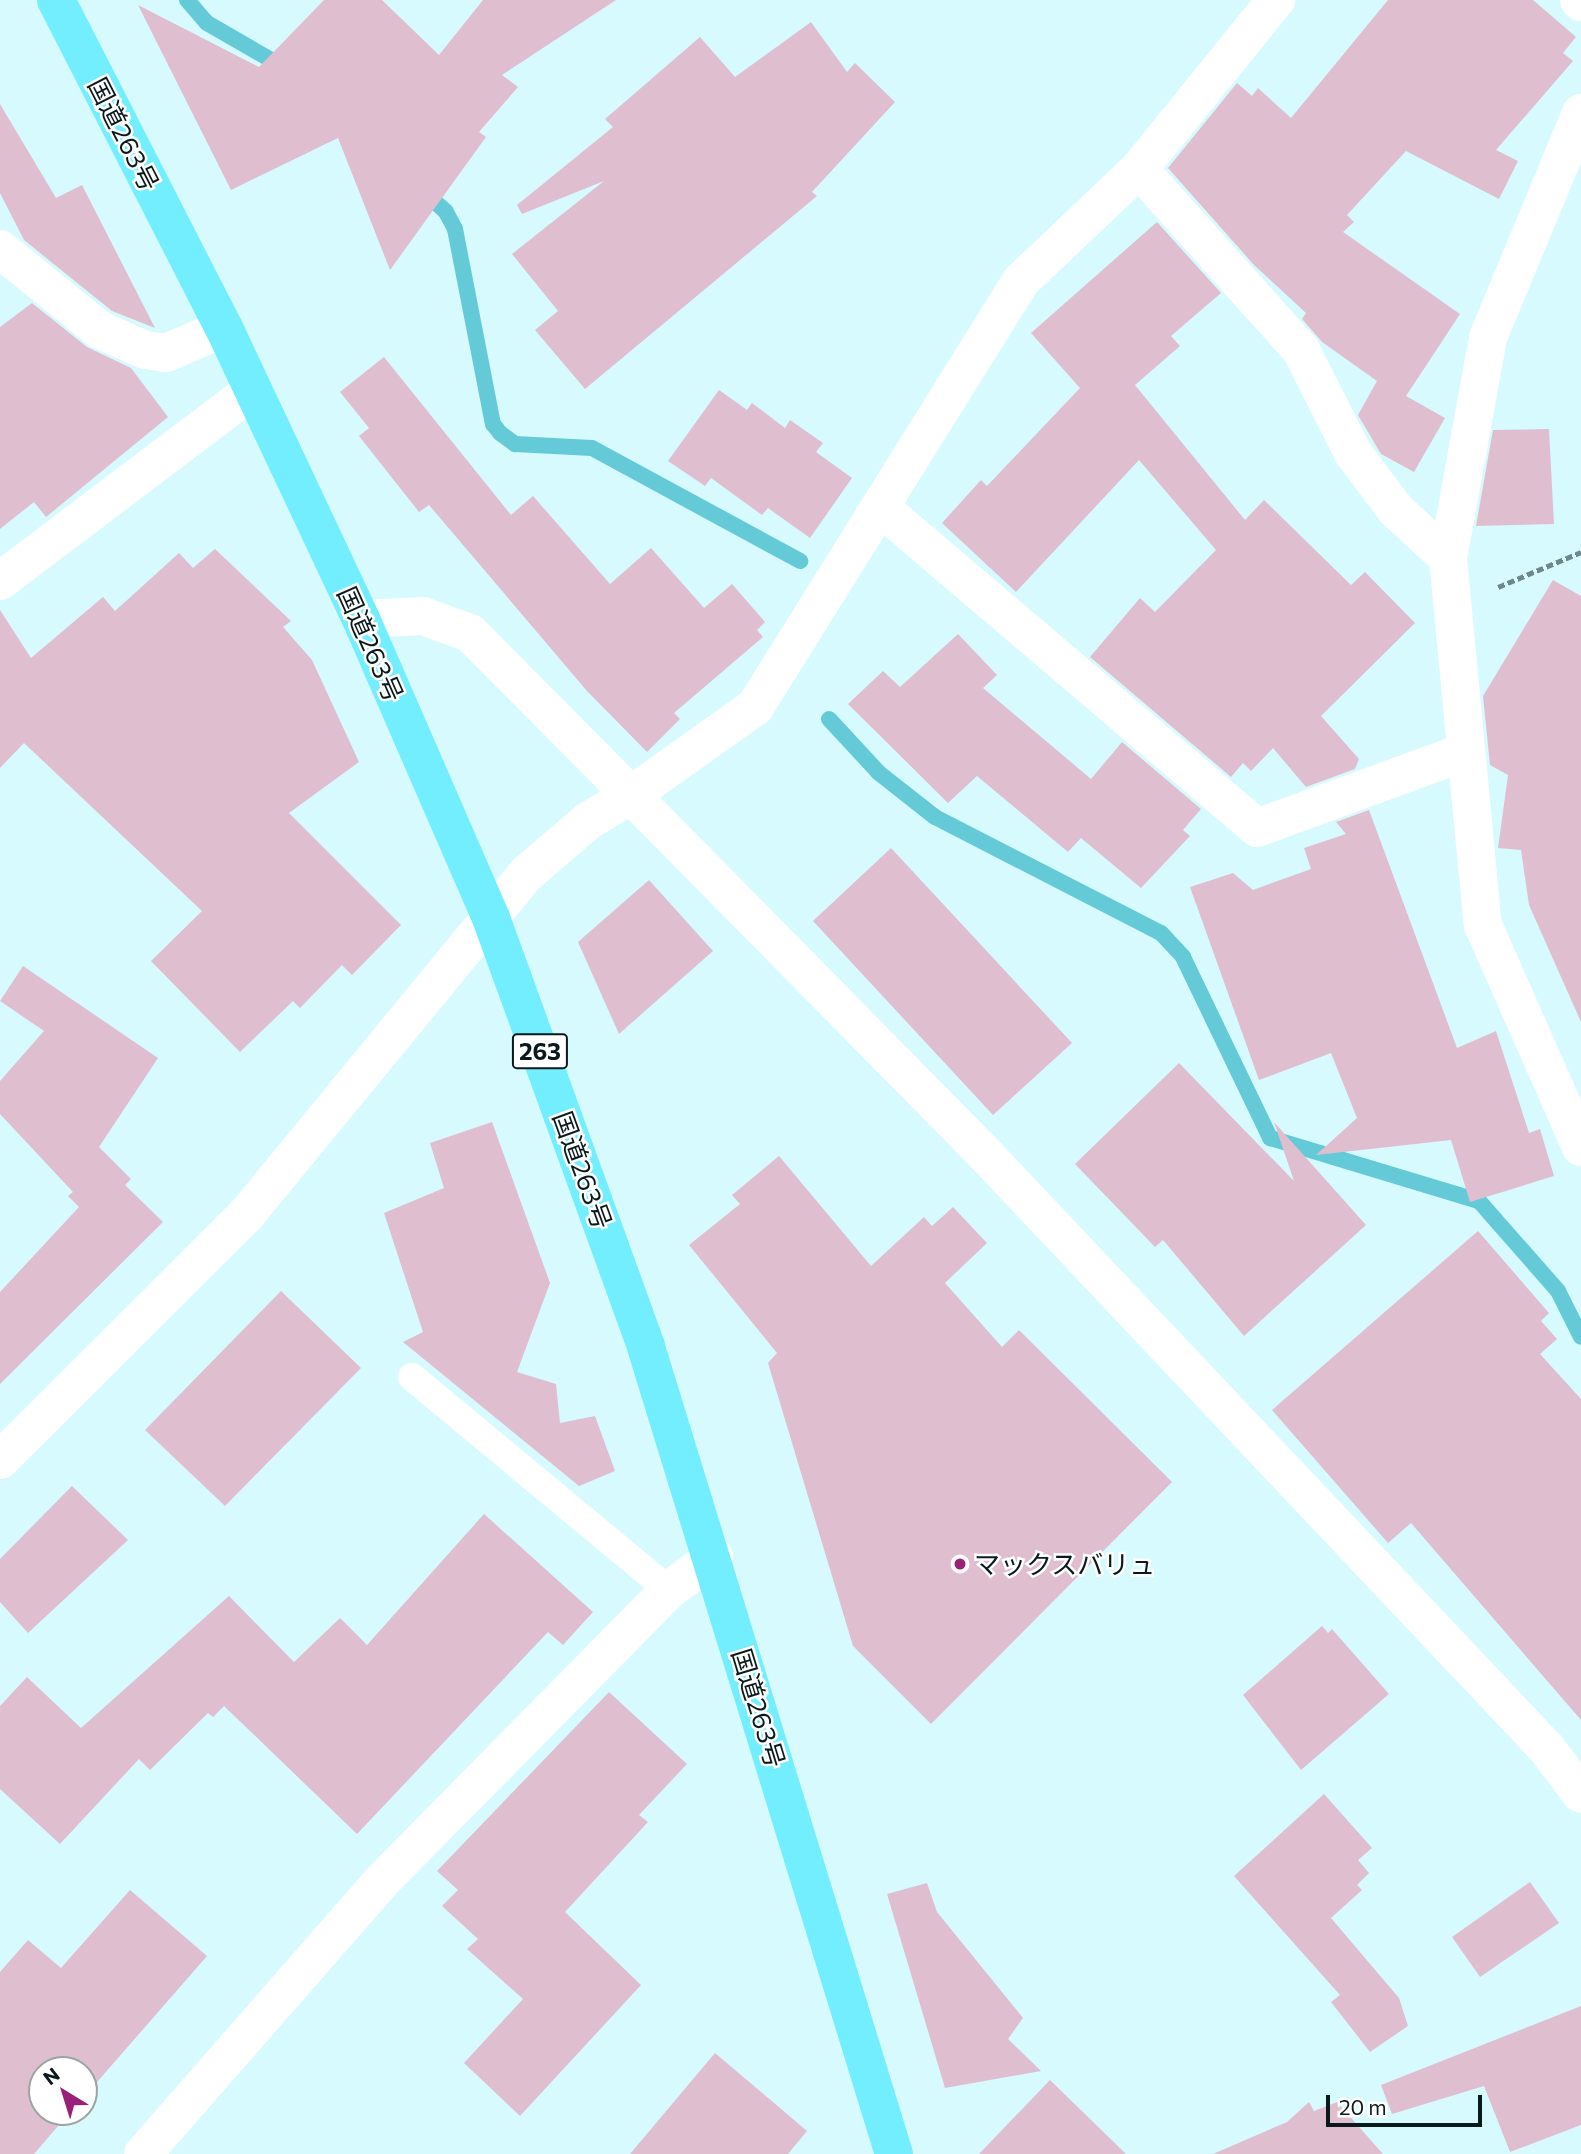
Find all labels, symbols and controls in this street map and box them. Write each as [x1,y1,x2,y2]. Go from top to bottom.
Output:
street label: 国道263号 [82,72,166,196]
street label: 国道263号 [332,582,410,706]
road number: 263 [510,1030,570,1072]
street label: 国道263号 [547,1107,619,1233]
place label: マックスバリュ [974,1548,1156,1580]
marker: マックスバリュ [952,1556,968,1572]
street label: 国道263号 [726,1645,792,1771]
north arrow [28,2056,98,2126]
text: N [38,2062,64,2089]
scale bar [1329,2080,1485,2124]
text: 20 m [1339,2094,1387,2119]

